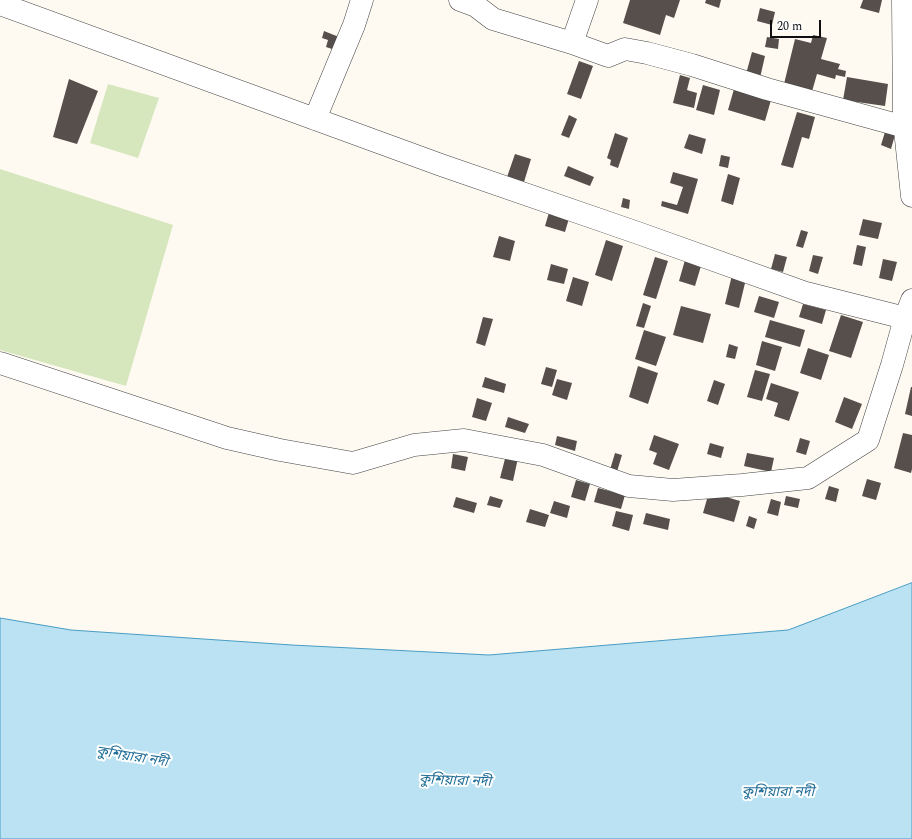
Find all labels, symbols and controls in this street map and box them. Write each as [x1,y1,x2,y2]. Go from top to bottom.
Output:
scale bar [772,12,823,38]
text: 20 m [777,17,802,36]
water label: কুশিয়ারা নদী [95,744,169,772]
water label: কুশিয়ারা নদী [419,772,491,792]
water label: কুশিয়ারা নদী [742,785,814,801]

